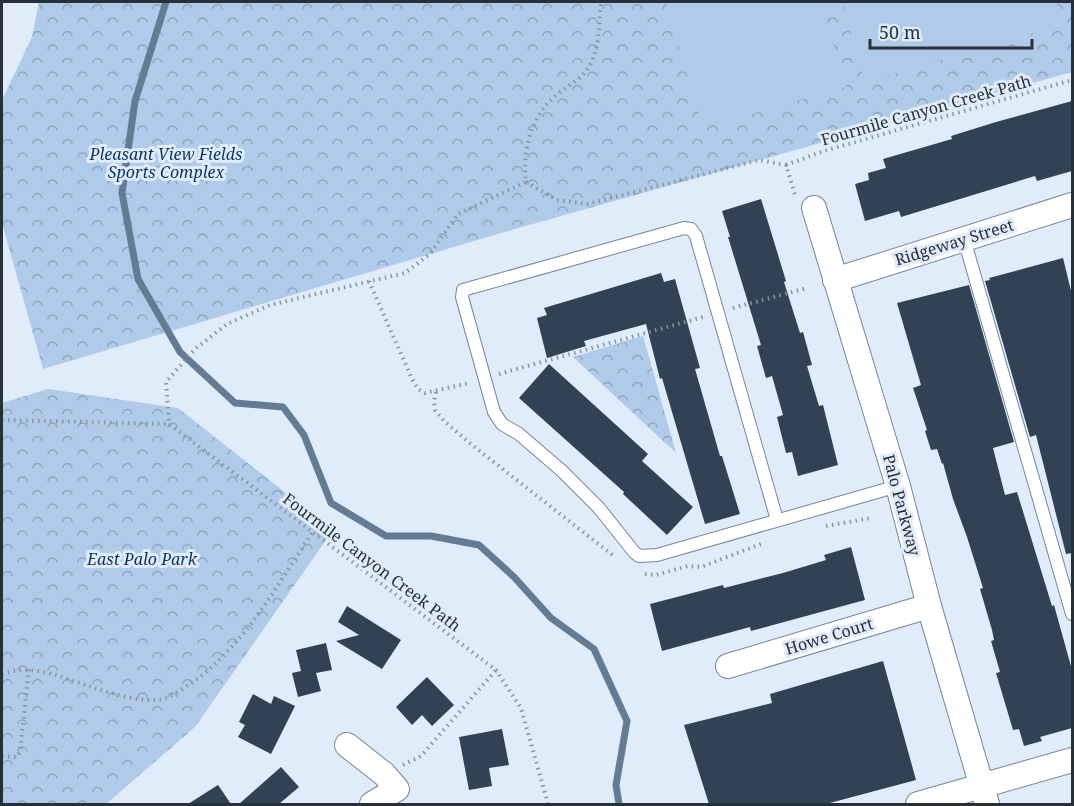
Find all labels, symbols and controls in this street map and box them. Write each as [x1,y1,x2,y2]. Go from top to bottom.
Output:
scale bar [870,12,1032,50]
text: 50 m [879,20,921,44]
street label: Fourmile Canyon Creek Path [818,69,1034,151]
park label: Pleasant View Fields Sports Complex [89,143,242,183]
street label: Ridgeway Street [892,213,1016,270]
street label: Palo Parkway [878,452,926,559]
street label: Fourmile Canyon Creek Path [278,488,466,636]
park label: East Palo Park [86,548,198,570]
street label: Howe Court [782,612,876,660]

